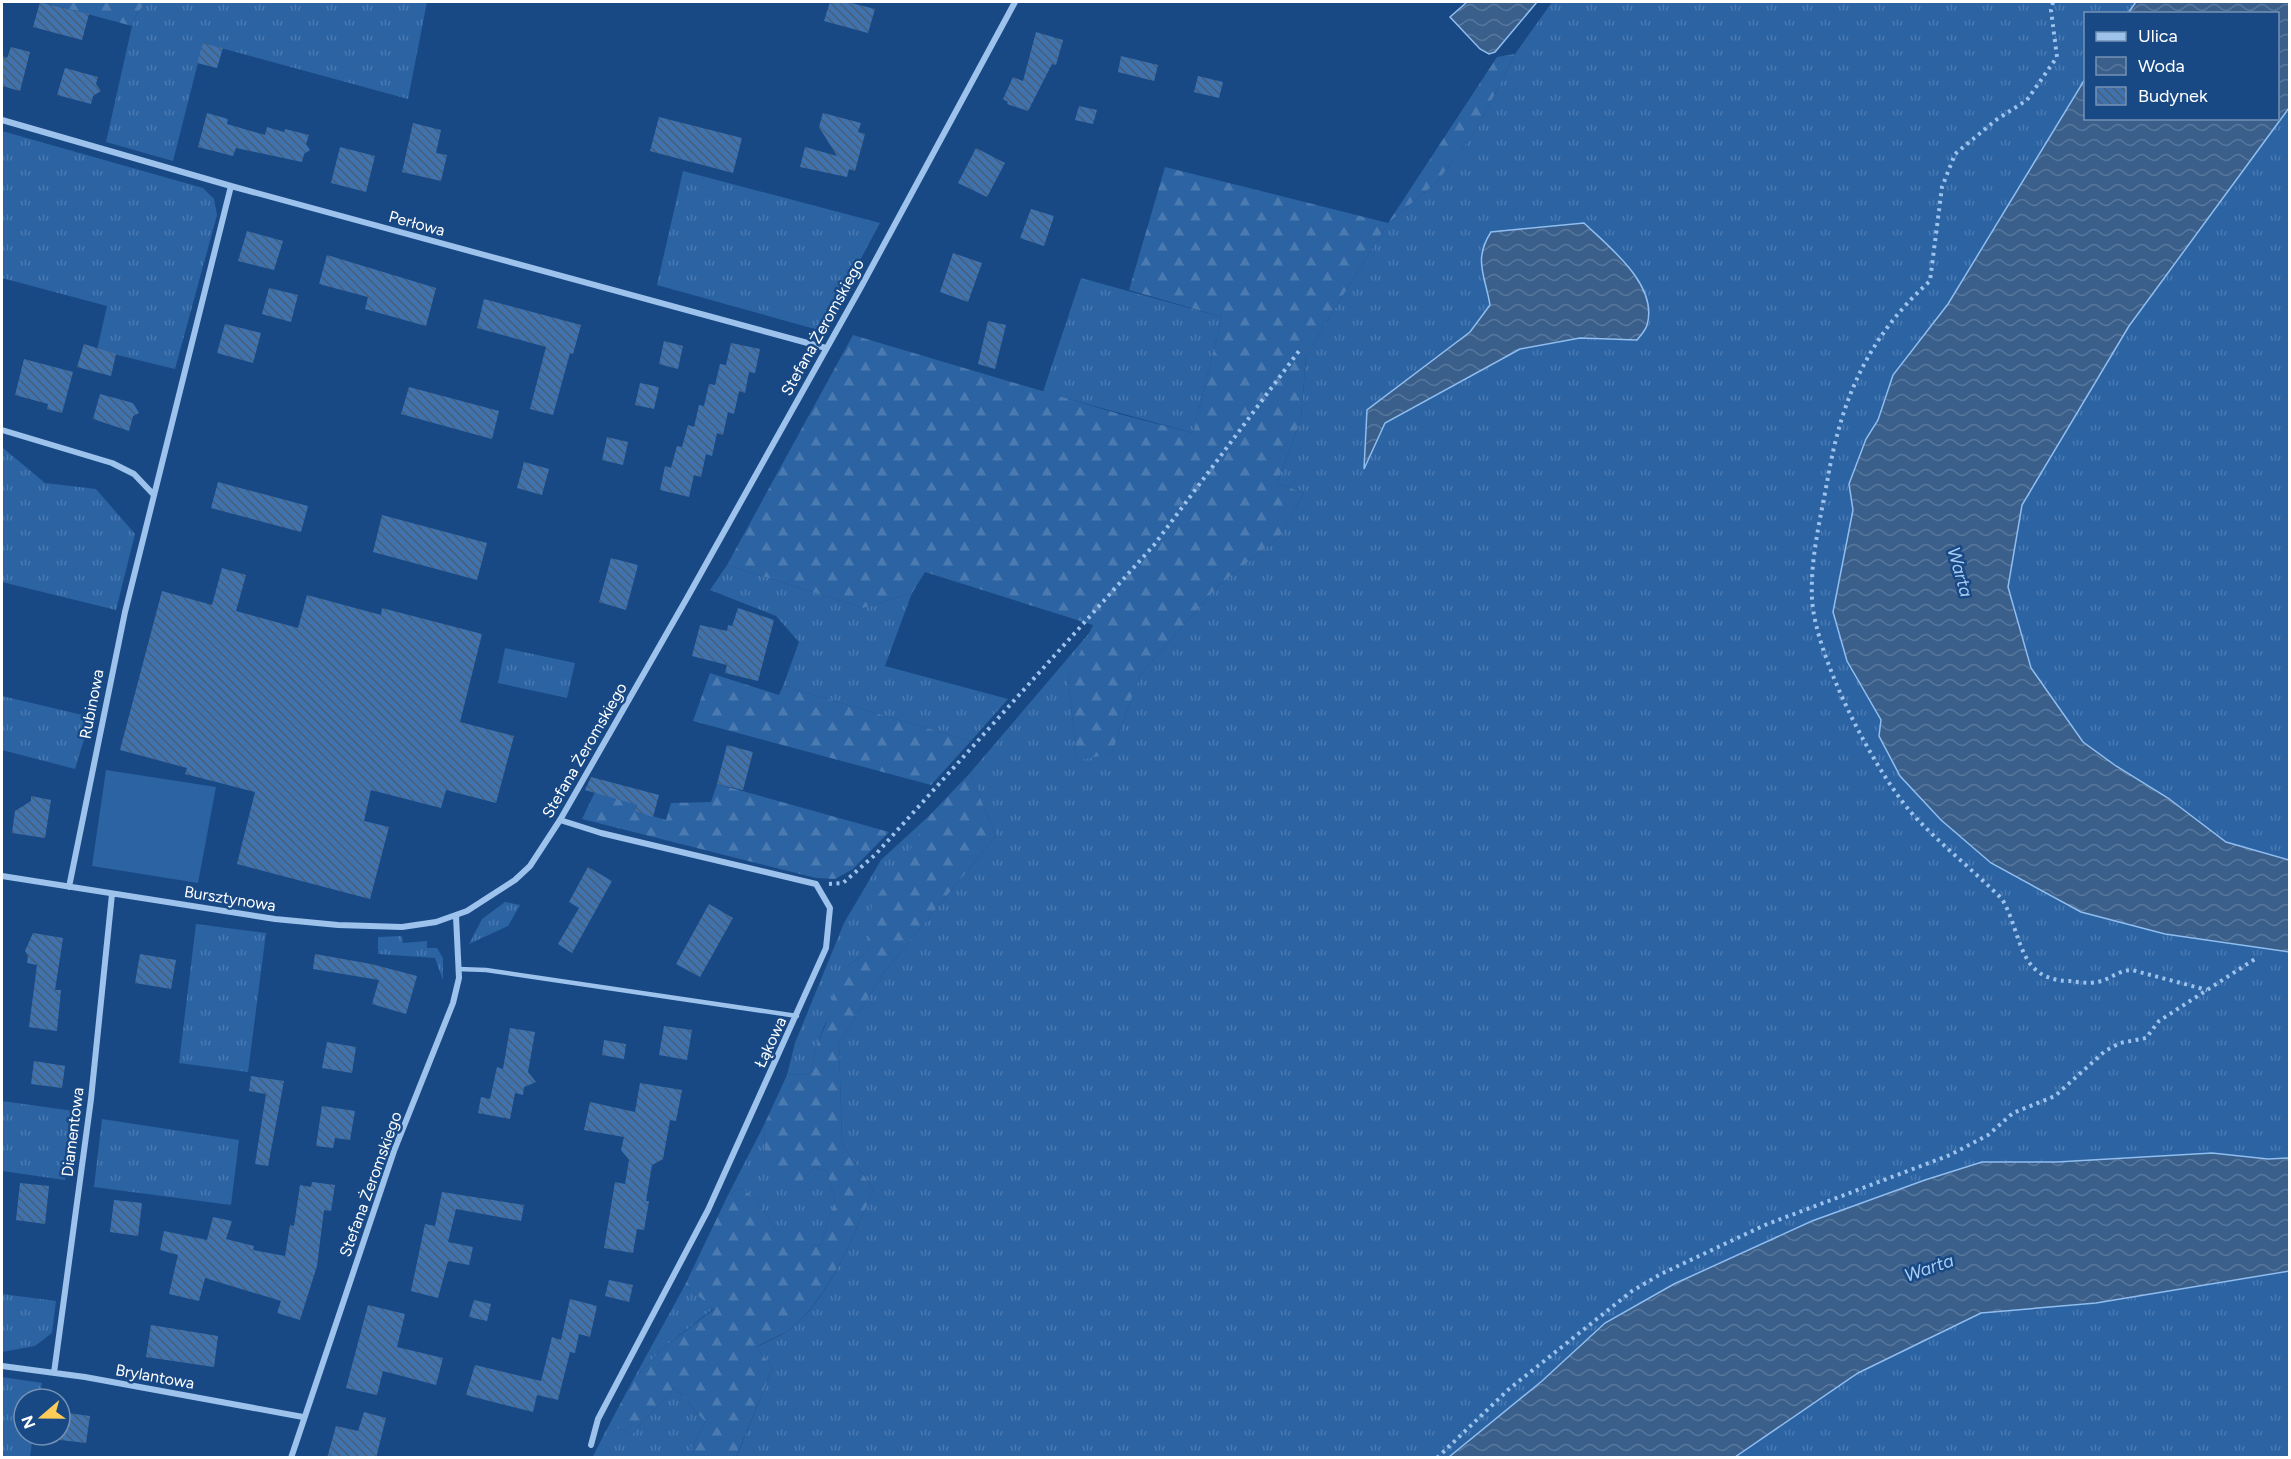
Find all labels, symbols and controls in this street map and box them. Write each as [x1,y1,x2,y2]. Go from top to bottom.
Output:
legend [2084,12,2279,120]
text: Ulica [2138,25,2178,47]
text: Woda [2138,55,2185,77]
text: Budynek [2138,85,2208,107]
street label: Perłowa [387,207,447,240]
street label: Stefana Żeromskiego [777,256,868,399]
water label: Warta [1942,545,1978,600]
street label: Rubinowa [75,668,108,741]
street label: Stefana Żeromskiego [538,679,631,821]
street label: Bursztynowa [183,882,277,915]
street label: Łąkowa [751,1014,790,1071]
street label: Diamentowa [58,1086,87,1178]
street label: Stefana Żeromskiego [335,1109,406,1259]
water label: Warta [1901,1249,1957,1287]
street label: Brylantowa [114,1360,196,1393]
north arrow [12,1387,72,1447]
text: N [17,1413,39,1431]

